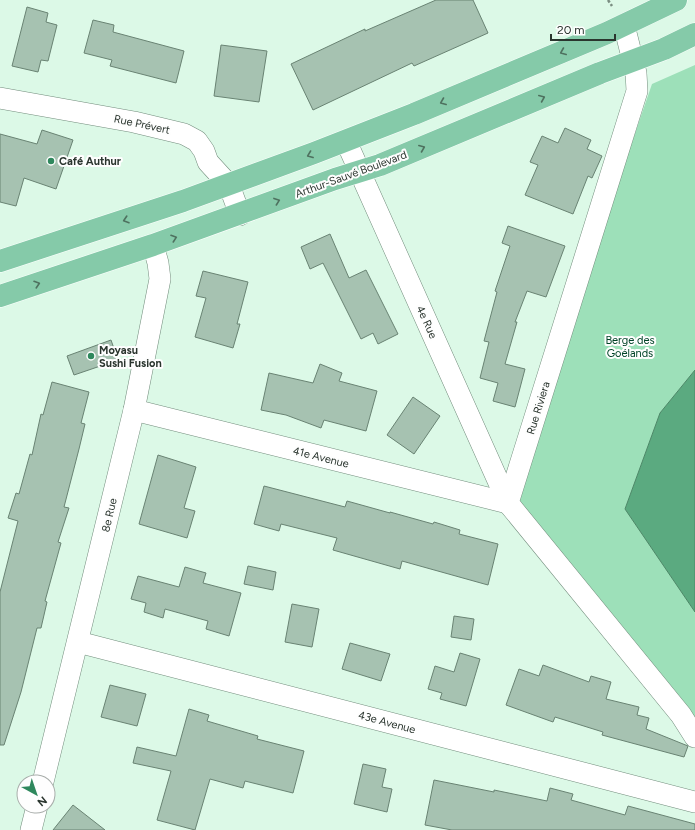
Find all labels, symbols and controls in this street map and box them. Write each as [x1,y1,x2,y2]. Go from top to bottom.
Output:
scale bar [551,16,615,42]
text: 20 m [557,23,585,37]
one-way arrow [559,47,566,55]
one-way arrow [538,94,545,102]
one-way arrow [439,97,446,105]
street label: Rue Prévert [113,112,171,137]
one-way arrow [417,145,425,153]
street label: Arthur-Sauvé Boulevard [294,148,409,201]
one-way arrow [306,150,313,158]
place label: Café Authur [59,155,122,168]
marker: Café Authur [46,156,56,166]
one-way arrow [273,197,280,206]
one-way arrow [122,215,129,224]
one-way arrow [170,235,177,243]
one-way arrow [33,280,40,289]
street label: 4e Rue [414,304,440,341]
park label: Berge des Goélands [605,334,655,360]
place label: Moyasu Sushi Fusion [99,344,162,370]
marker: Moyasu Sushi Fusion [86,351,96,361]
street label: Rue Riviera [524,380,553,436]
street label: 41e Avenue [292,444,350,471]
street label: 8e Rue [99,497,120,533]
street label: 43e Avenue [357,709,417,736]
north arrow [16,774,56,814]
text: N [35,794,50,809]

